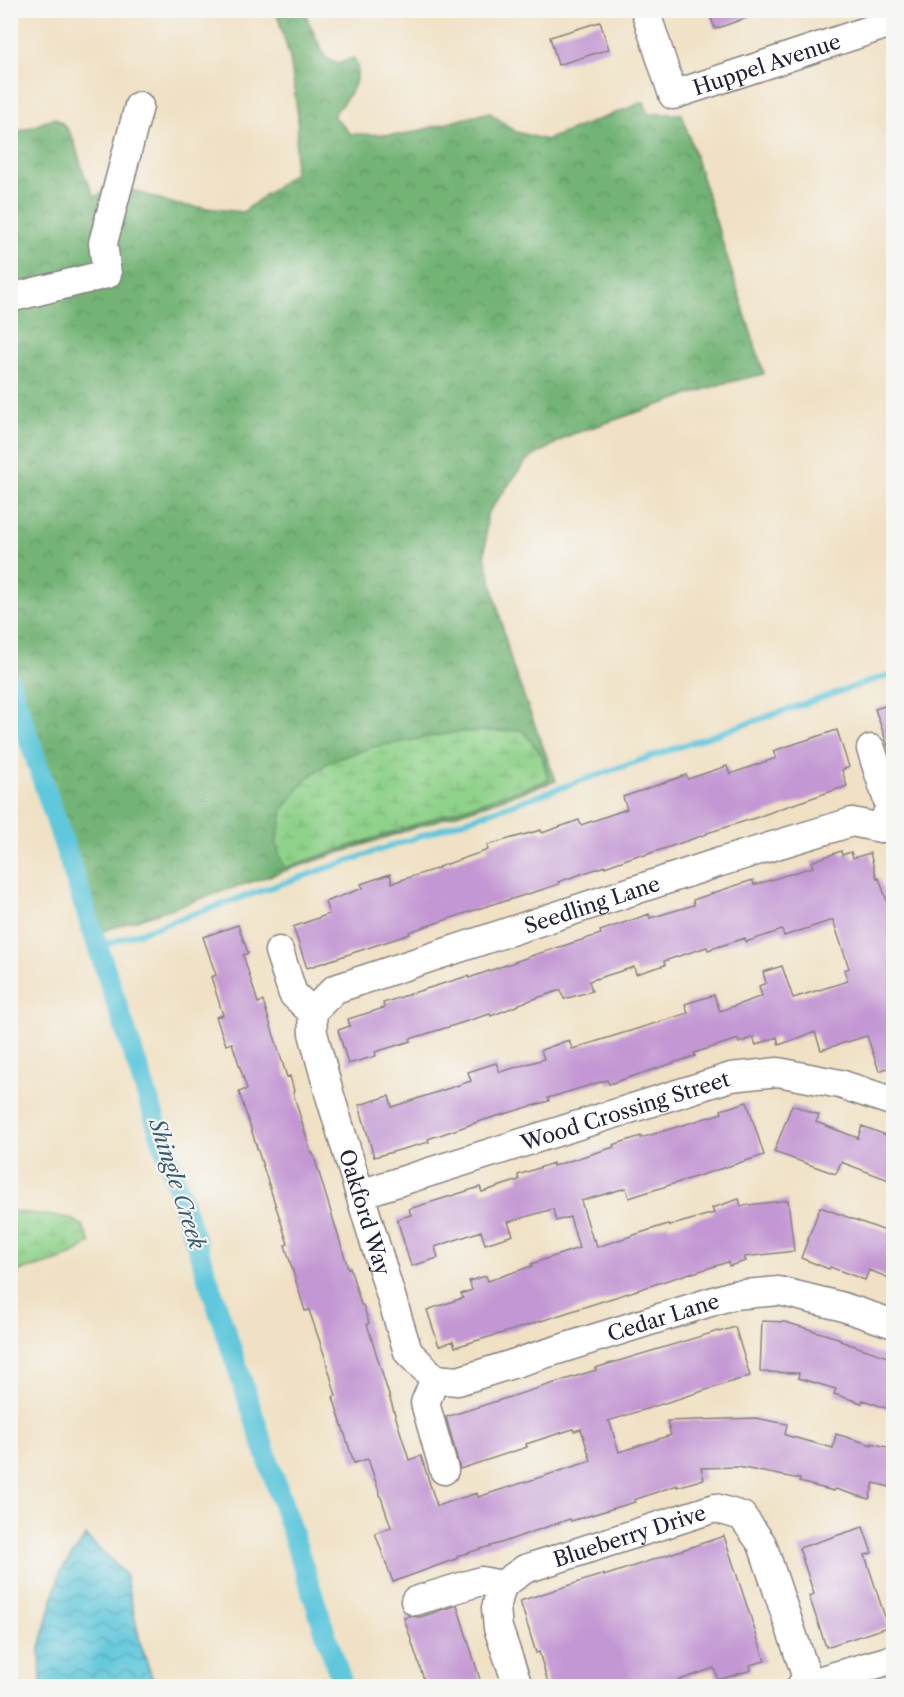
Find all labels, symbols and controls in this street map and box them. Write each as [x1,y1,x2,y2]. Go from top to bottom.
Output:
street label: Huppel Avenue [690,28,844,100]
street label: Seedling Lane [521,870,663,938]
street label: Wood Crossing Street [517,1066,733,1155]
water label: Shingle Creek [143,1113,211,1253]
street label: Oakford Way [334,1146,396,1278]
street label: Cedar Lane [604,1288,722,1346]
street label: Blueberry Drive [550,1499,709,1572]

